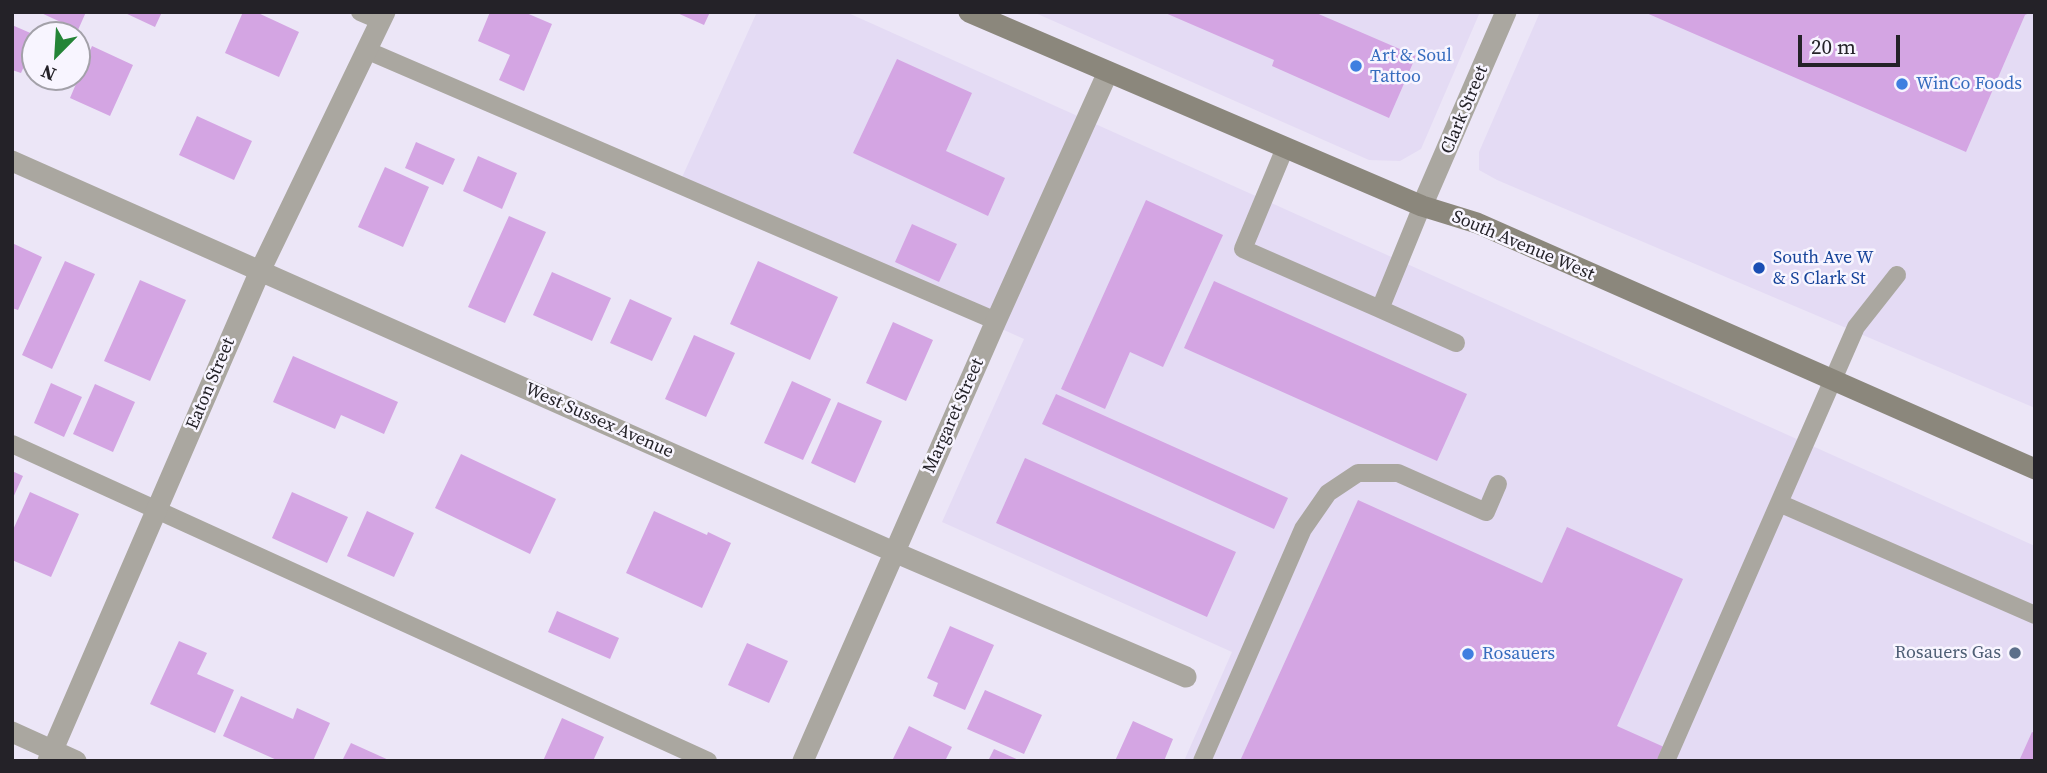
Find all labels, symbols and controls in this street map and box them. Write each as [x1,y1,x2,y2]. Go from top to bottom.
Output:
north arrow [21,21,91,91]
scale bar [1802,21,1904,65]
text: 20 m [1811,32,1856,61]
place label: Art & Soul Tattoo [1370,45,1452,88]
marker: Art & Soul Tattoo [1348,58,1364,74]
text: N [37,59,60,88]
street label: Clark Street [1437,63,1493,157]
place label: WinCo Foods [1916,73,2022,95]
marker: WinCo Foods [1894,76,1910,92]
street label: South Avenue West [1449,206,1597,286]
place label: South Ave W & S Clark St [1773,247,1874,290]
marker: South Ave W & S Clark St [1751,260,1767,276]
street label: Eaton Street [182,335,240,433]
street label: Margaret Street [919,355,989,477]
street label: West Sussex Avenue [521,379,677,463]
place label: Rosauers Gas [1894,642,2001,664]
place label: Rosauers [1482,643,1555,665]
marker: Rosauers Gas [2007,645,2023,661]
marker: Rosauers [1460,646,1476,662]

